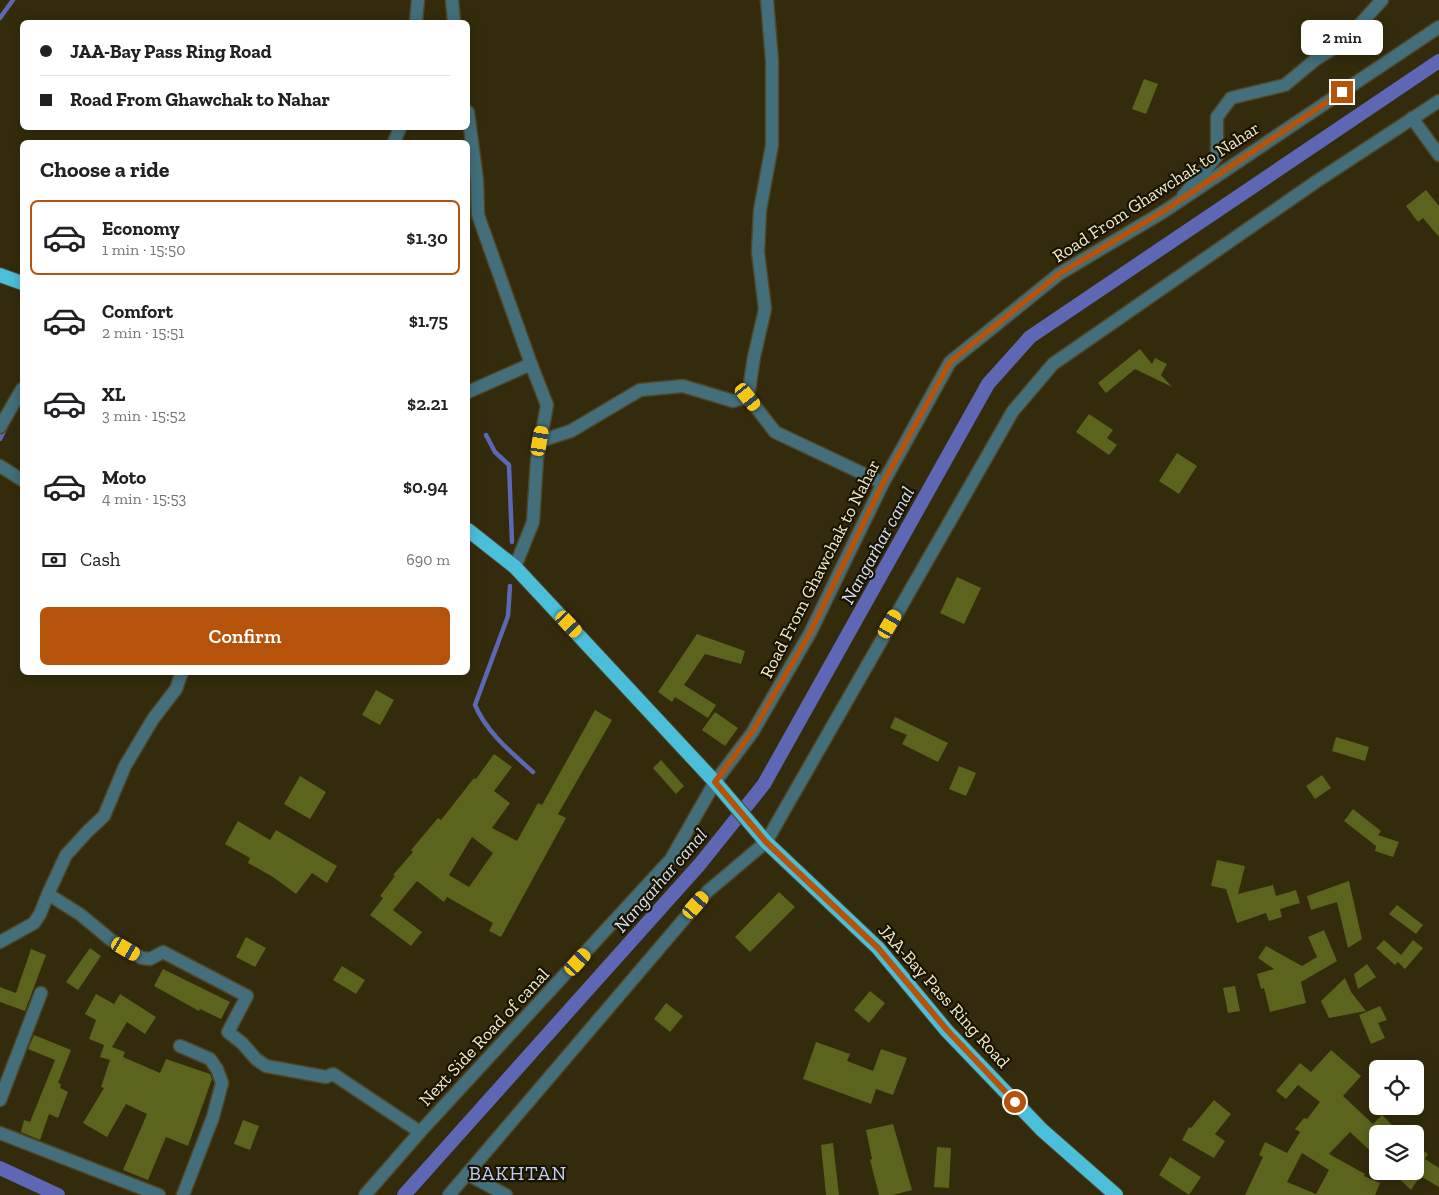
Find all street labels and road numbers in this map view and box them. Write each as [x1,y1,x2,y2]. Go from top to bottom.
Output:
street label: Road From Ghawchak to Nahar [1048,117,1264,267]
street label: Road From Ghawchak to Nahar [755,456,885,682]
street label: JAA-Bay Pass Ring Road [874,919,1015,1073]
street label: Next Side Road of canal [414,963,554,1111]

